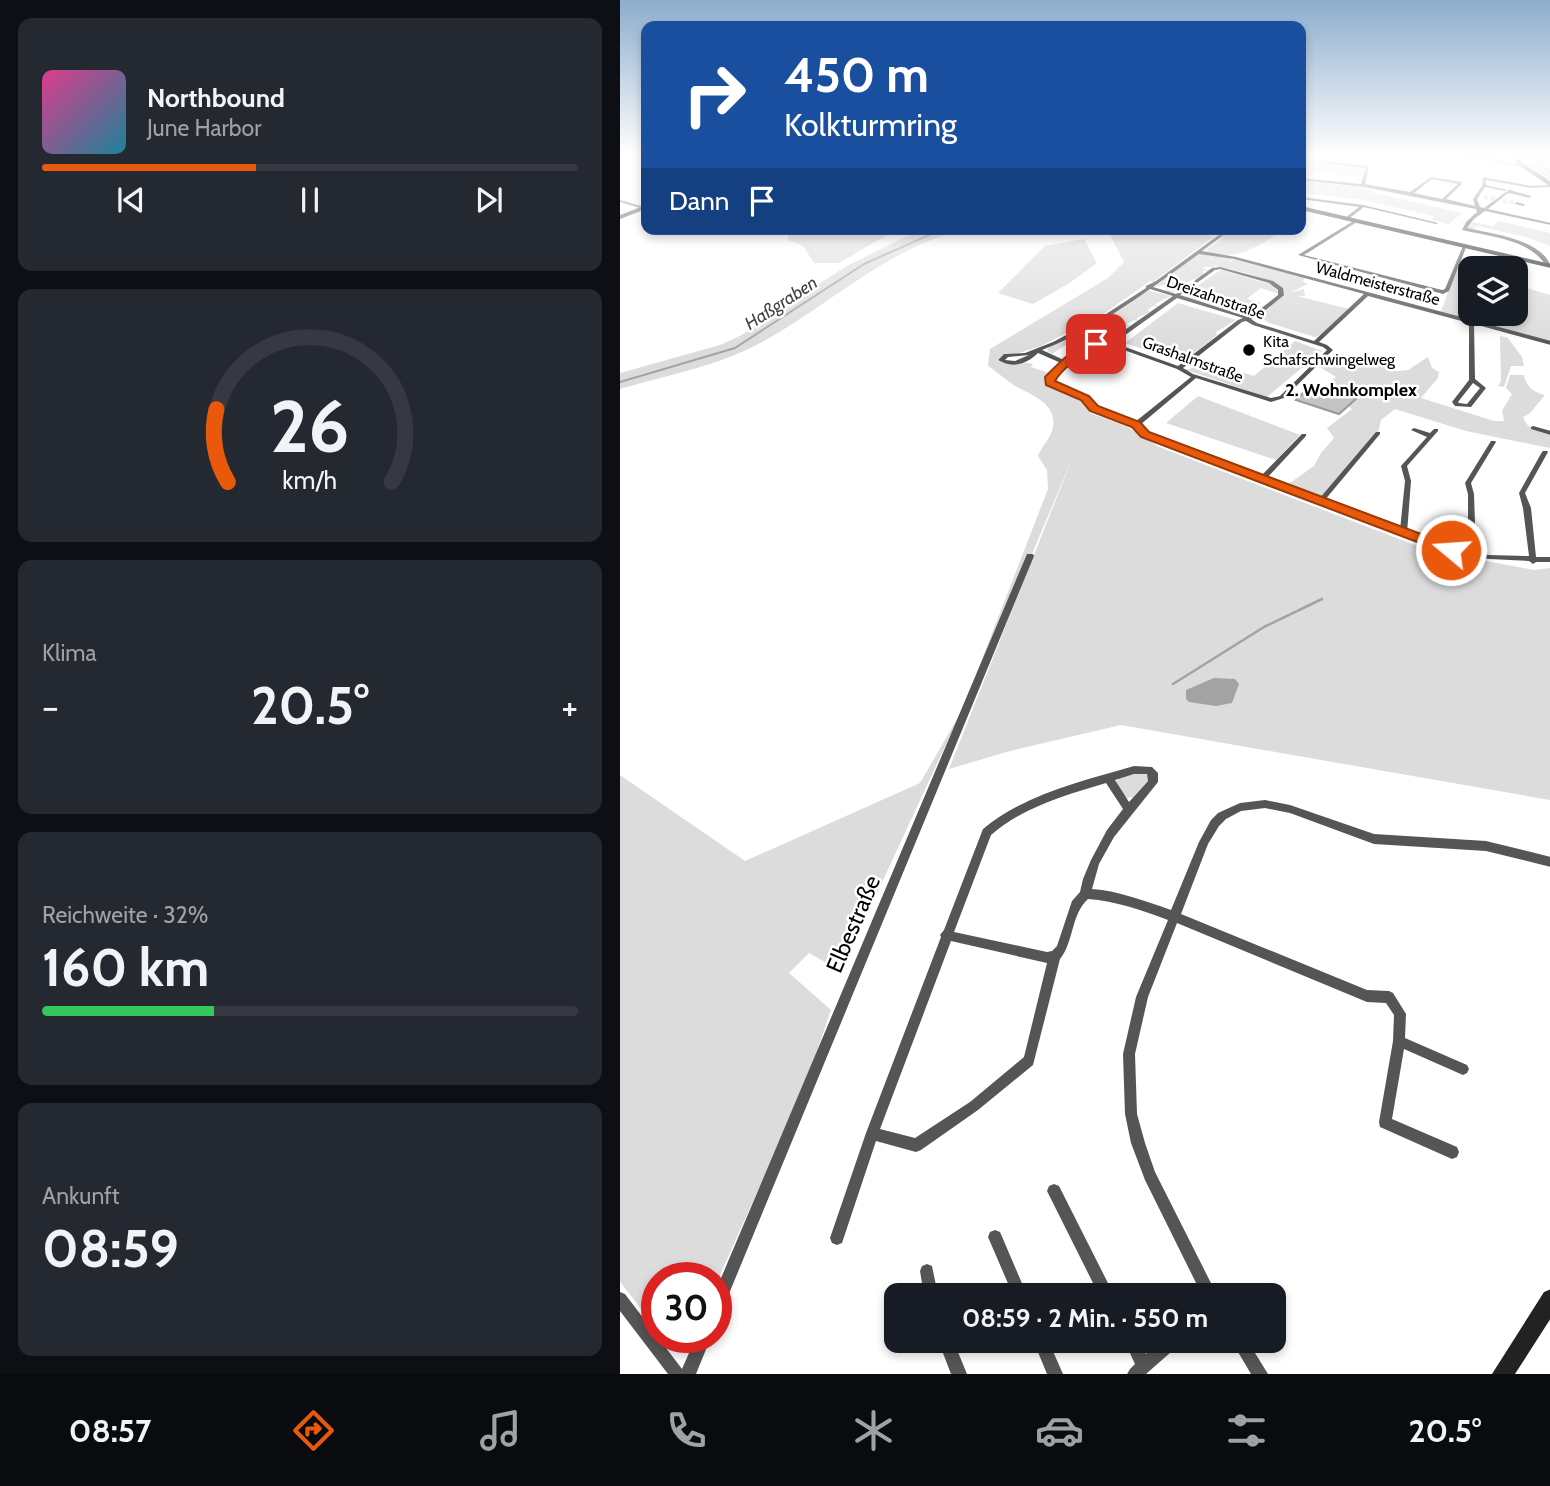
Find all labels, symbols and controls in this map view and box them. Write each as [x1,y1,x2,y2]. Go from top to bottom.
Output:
text: 450 m [784,45,929,104]
icon: right [669,49,760,140]
text: Northbound [147,82,285,114]
text: Kolkturmring [784,105,957,144]
text: June Harbor [147,114,261,142]
icon: previous [112,181,150,219]
icon: pause [291,181,329,219]
icon: next [470,181,508,219]
icon: arrive [743,182,781,220]
text: Dann [669,185,729,217]
map controls [1458,256,1528,326]
button: layers [1458,256,1528,326]
street label: Waldmeisterstraße [1314,258,1442,309]
water label: Haßgraben [741,271,821,335]
street label: Dreizahnstraße [1164,272,1268,323]
pin [1066,314,1126,374]
icon: arrive [1077,325,1115,363]
street label: Grashalmstraße [1140,332,1246,387]
place label: Kita Schafschwingelweg [1263,332,1396,369]
marker: Kita Schafschwingelweg [1241,342,1257,358]
district label: 2. Wohnkomplex [1285,379,1417,401]
text: 26 [270,382,350,470]
text: km/h [283,465,337,495]
position arrow [1414,513,1488,587]
text: Klima [42,639,97,667]
text: 20.5° [251,674,369,737]
text: − [42,683,59,730]
text: + [561,683,578,730]
street label: Elbestraße [820,871,886,977]
text: Reichweite · 32% [42,901,208,929]
text: 160 km [42,936,209,999]
text: Ankunft [42,1182,120,1210]
text: 08:59 [42,1217,179,1280]
speed limit sign: 30 [641,1262,732,1353]
text: 08:59 · 2 Min. · 550 m [962,1302,1208,1334]
icon: directions [289,1406,338,1455]
icon: music [476,1406,525,1455]
icon: phone [662,1406,711,1455]
icon: climate [849,1406,898,1455]
icon: car [1035,1406,1084,1455]
icon: filters [1222,1406,1271,1455]
text: 08:57 [69,1411,151,1450]
text: 20.5° [1408,1411,1481,1450]

